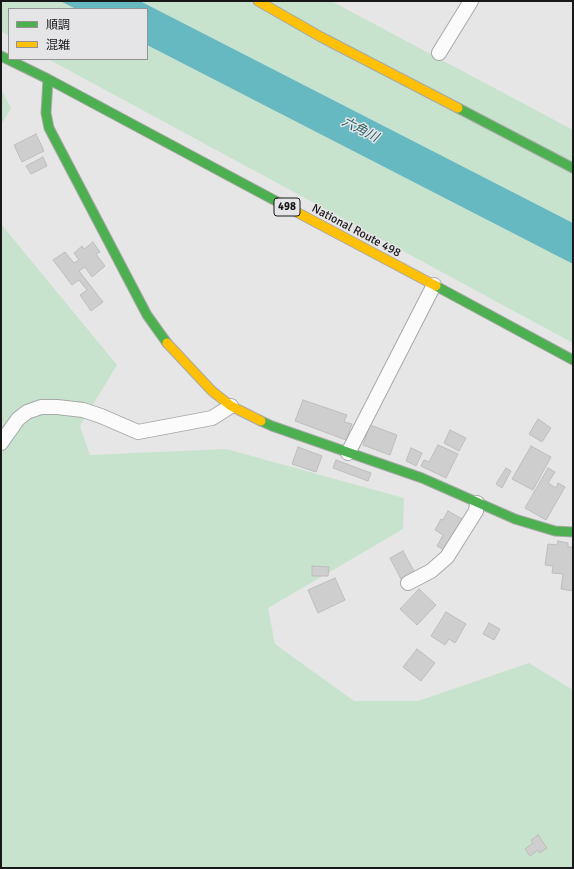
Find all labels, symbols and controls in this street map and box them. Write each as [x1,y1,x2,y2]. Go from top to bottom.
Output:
legend [8,8,148,60]
text: 順調 [46,18,70,33]
text: 混雑 [46,38,70,53]
water label: 六角川 [339,114,381,146]
road number: 498 [274,198,300,216]
street label: National Route 498 [309,201,403,261]

